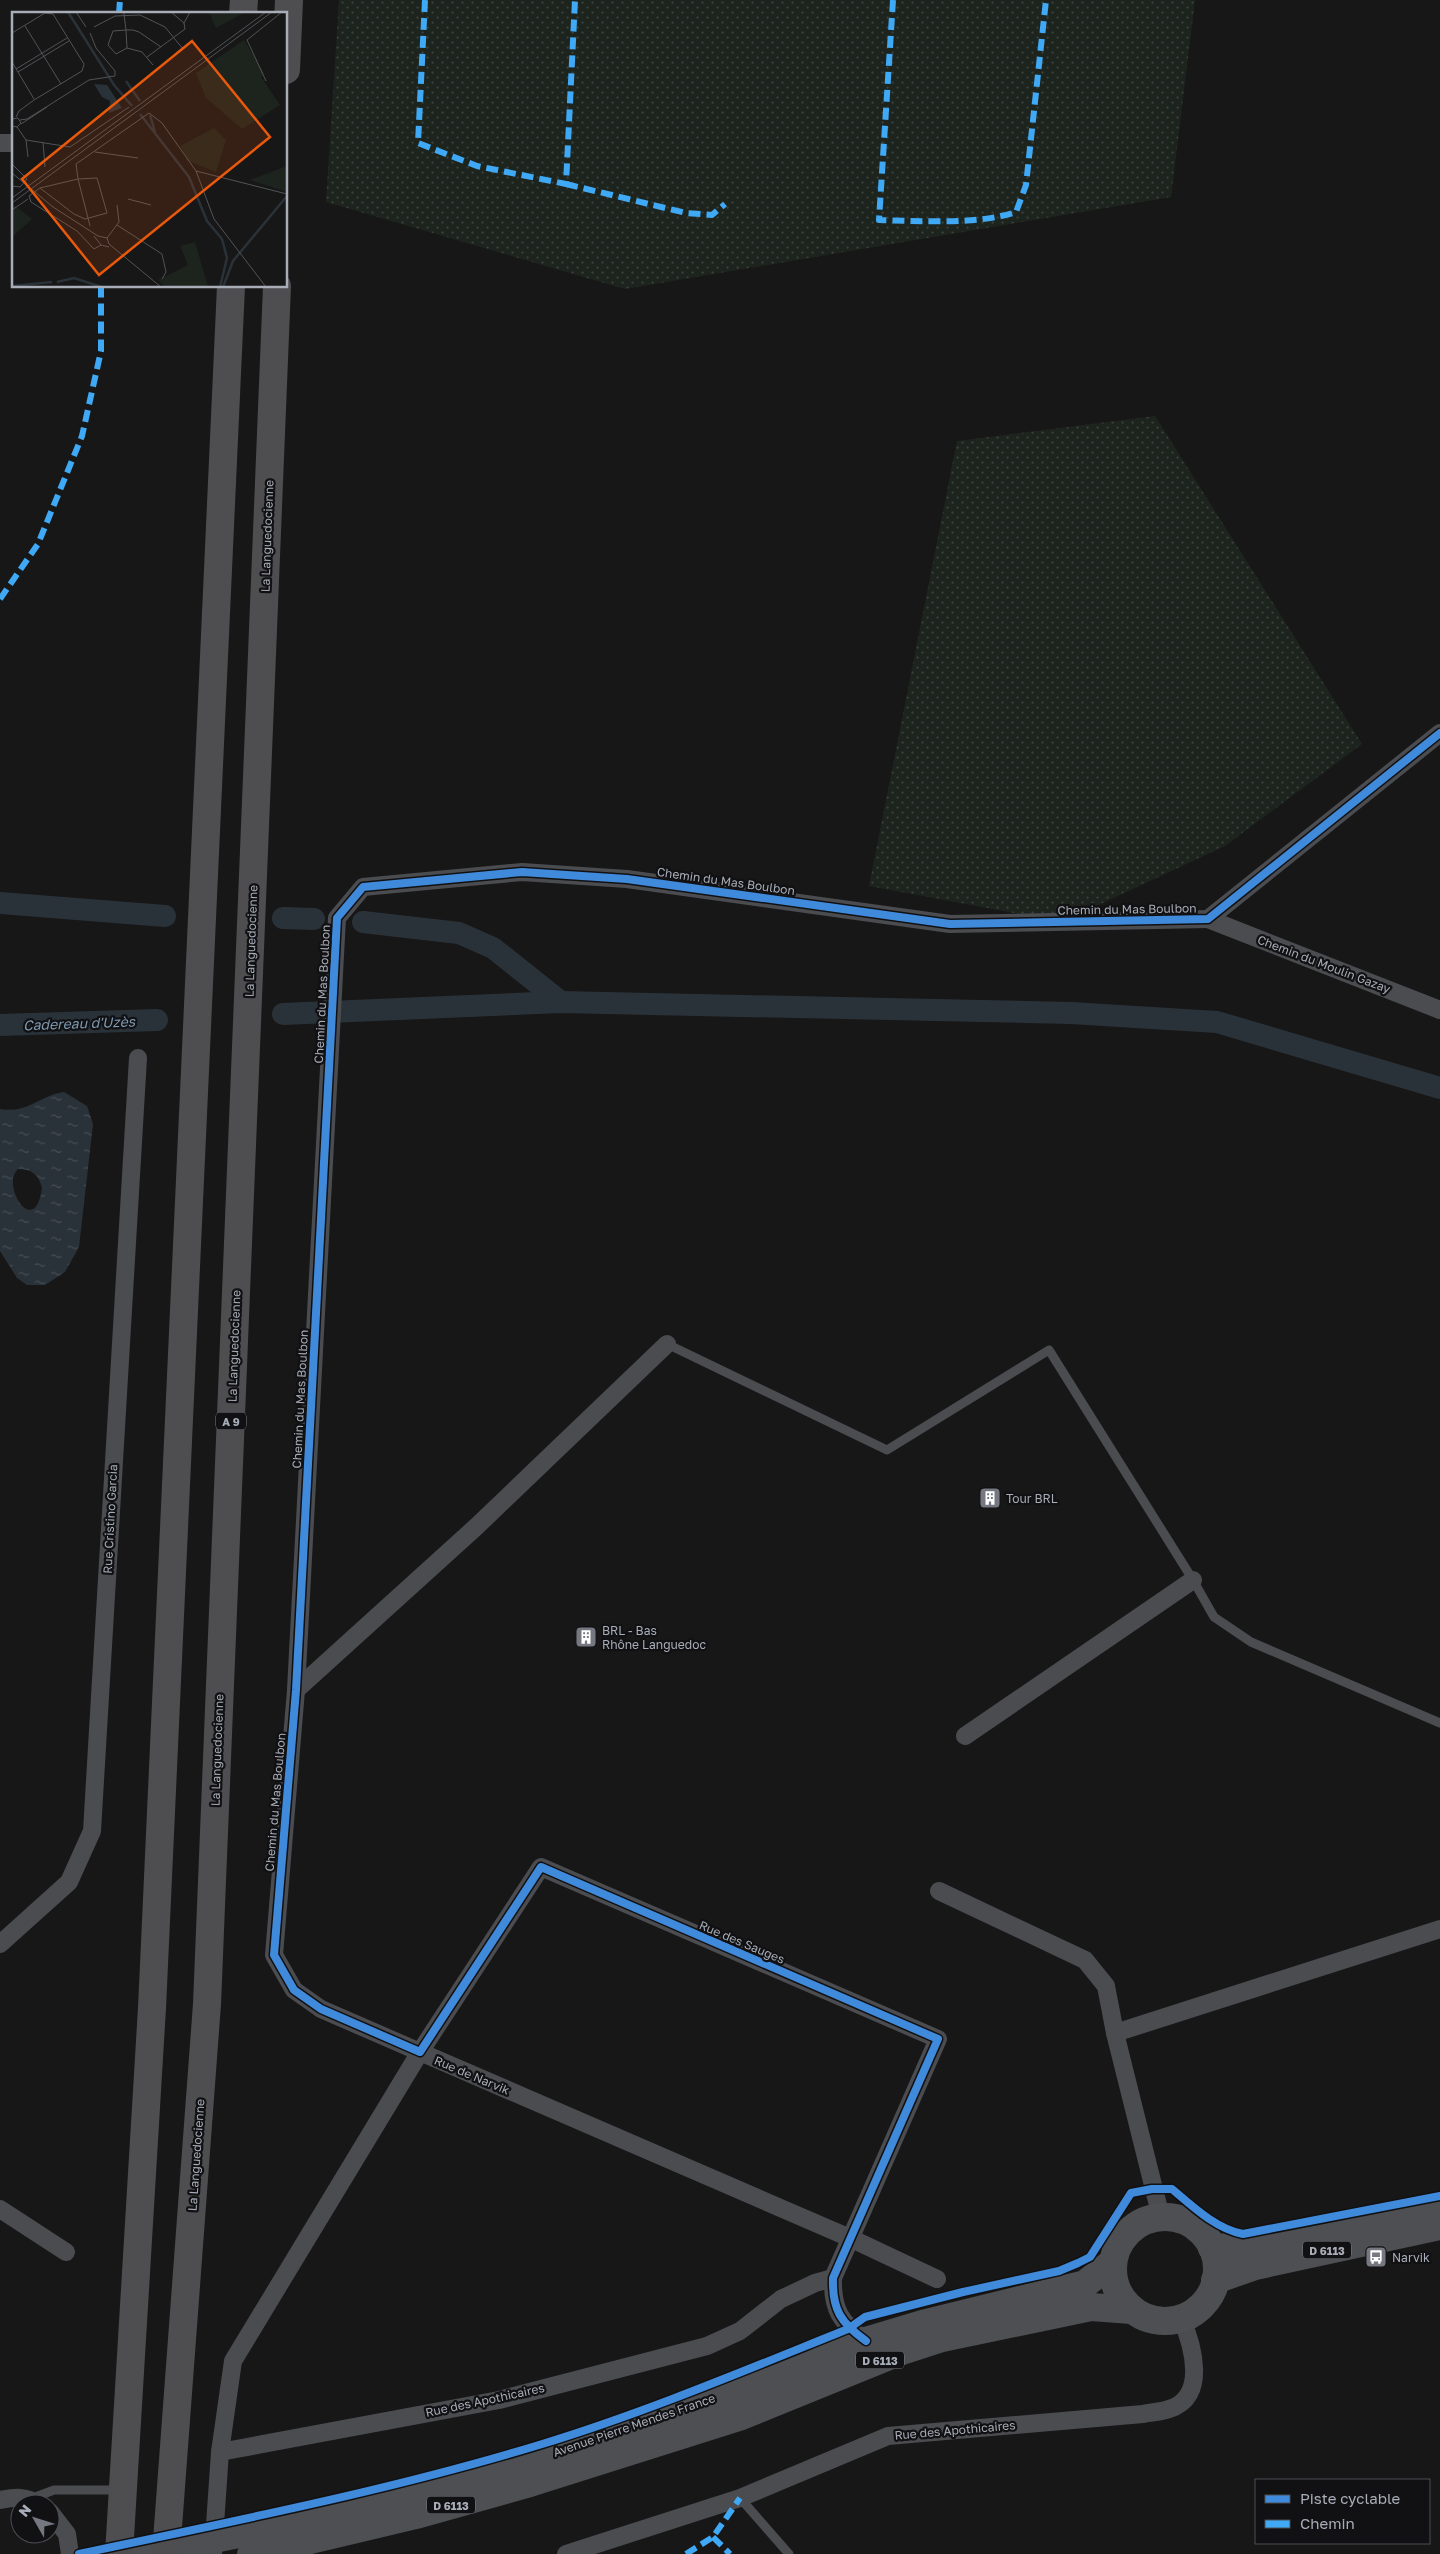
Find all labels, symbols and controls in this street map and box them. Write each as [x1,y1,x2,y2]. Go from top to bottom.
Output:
inset map [12,12,288,288]
street label: La Languedocienne [258,479,276,592]
street label: Chemin du Mas Boulbon [656,864,796,898]
street label: La Languedocienne [242,884,260,997]
street label: Chemin du Mas Boulbon [1057,900,1197,918]
street label: Chemin du Mas Boulbon [311,924,333,1064]
street label: Chemin du Moulin Gazay [1255,932,1393,996]
water label: Cadereau d'Uzès [23,1013,136,1033]
street label: La Languedocienne [225,1289,243,1402]
street label: Chemin du Mas Boulbon [289,1329,311,1469]
road number: A 9 [216,1412,246,1430]
street label: Rue Cristino Garcia [100,1464,120,1574]
building icon: Tour BRL [978,1486,1002,1510]
place label: Tour BRL [1006,1491,1058,1506]
place label: BRL - Bas Rhône Languedoc [602,1623,706,1652]
building icon: BRL - Bas Rhône Languedoc [574,1625,598,1649]
street label: La Languedocienne [208,1693,226,1806]
street label: Chemin du Mas Boulbon [261,1732,289,1872]
street label: Rue des Sauges [697,1917,787,1967]
street label: Rue de Narvik [432,2052,512,2098]
street label: La Languedocienne [185,2098,207,2212]
road number: D 6113 [1303,2242,1351,2258]
bus stop icon: Narvik [1364,2245,1388,2269]
place label: Narvik [1392,2250,1430,2265]
road number: D 6113 [856,2352,904,2368]
street label: Rue des Apothicaires [424,2380,546,2420]
street label: Avenue Pierre Mendes France [551,2390,717,2460]
street label: Rue des Apothicaires [894,2417,1016,2443]
legend [1255,2479,1430,2544]
text: Piste cyclable [1300,2489,1401,2507]
north arrow [10,2494,60,2544]
road number: D 6113 [427,2496,475,2514]
text: N [15,2501,34,2520]
text: Chemin [1300,2514,1355,2532]

